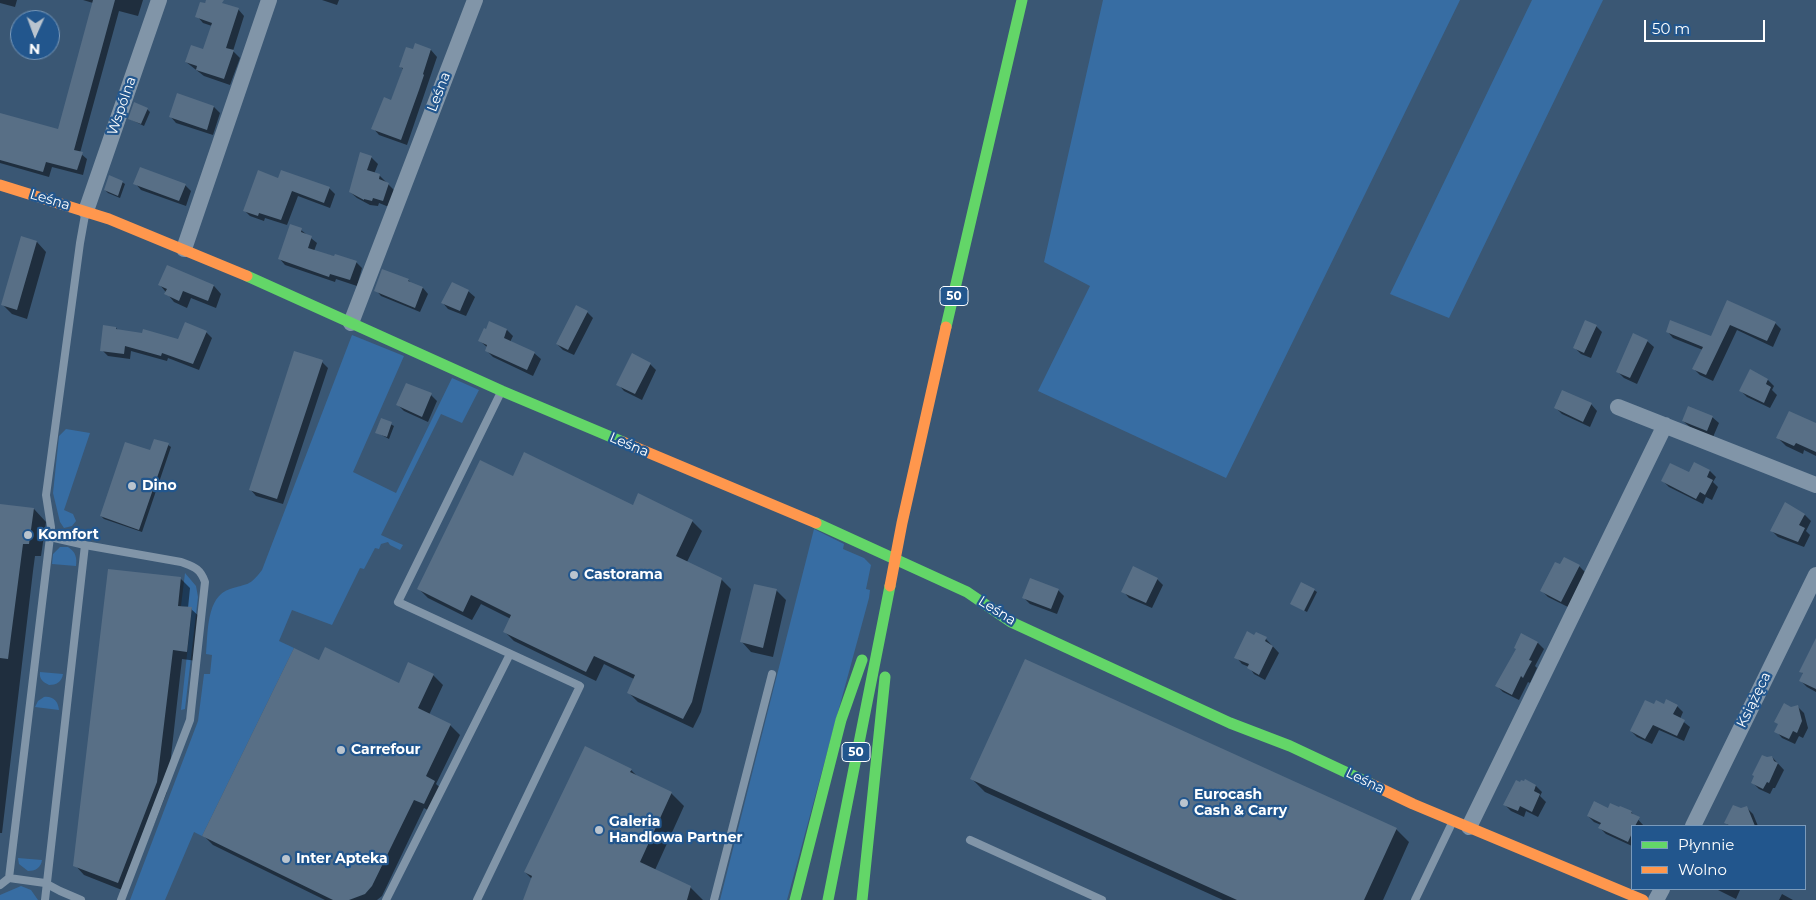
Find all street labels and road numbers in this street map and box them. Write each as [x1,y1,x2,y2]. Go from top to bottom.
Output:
street label: Leśna [424,70,454,114]
street label: Wspólna [104,74,140,138]
street label: Leśna [28,186,72,214]
road number: 50 [940,286,968,306]
street label: Leśna [607,429,651,461]
street label: Leśna [975,593,1019,629]
street label: Książęca [1733,669,1775,731]
road number: 50 [842,742,870,762]
street label: Leśna [1343,764,1387,798]

